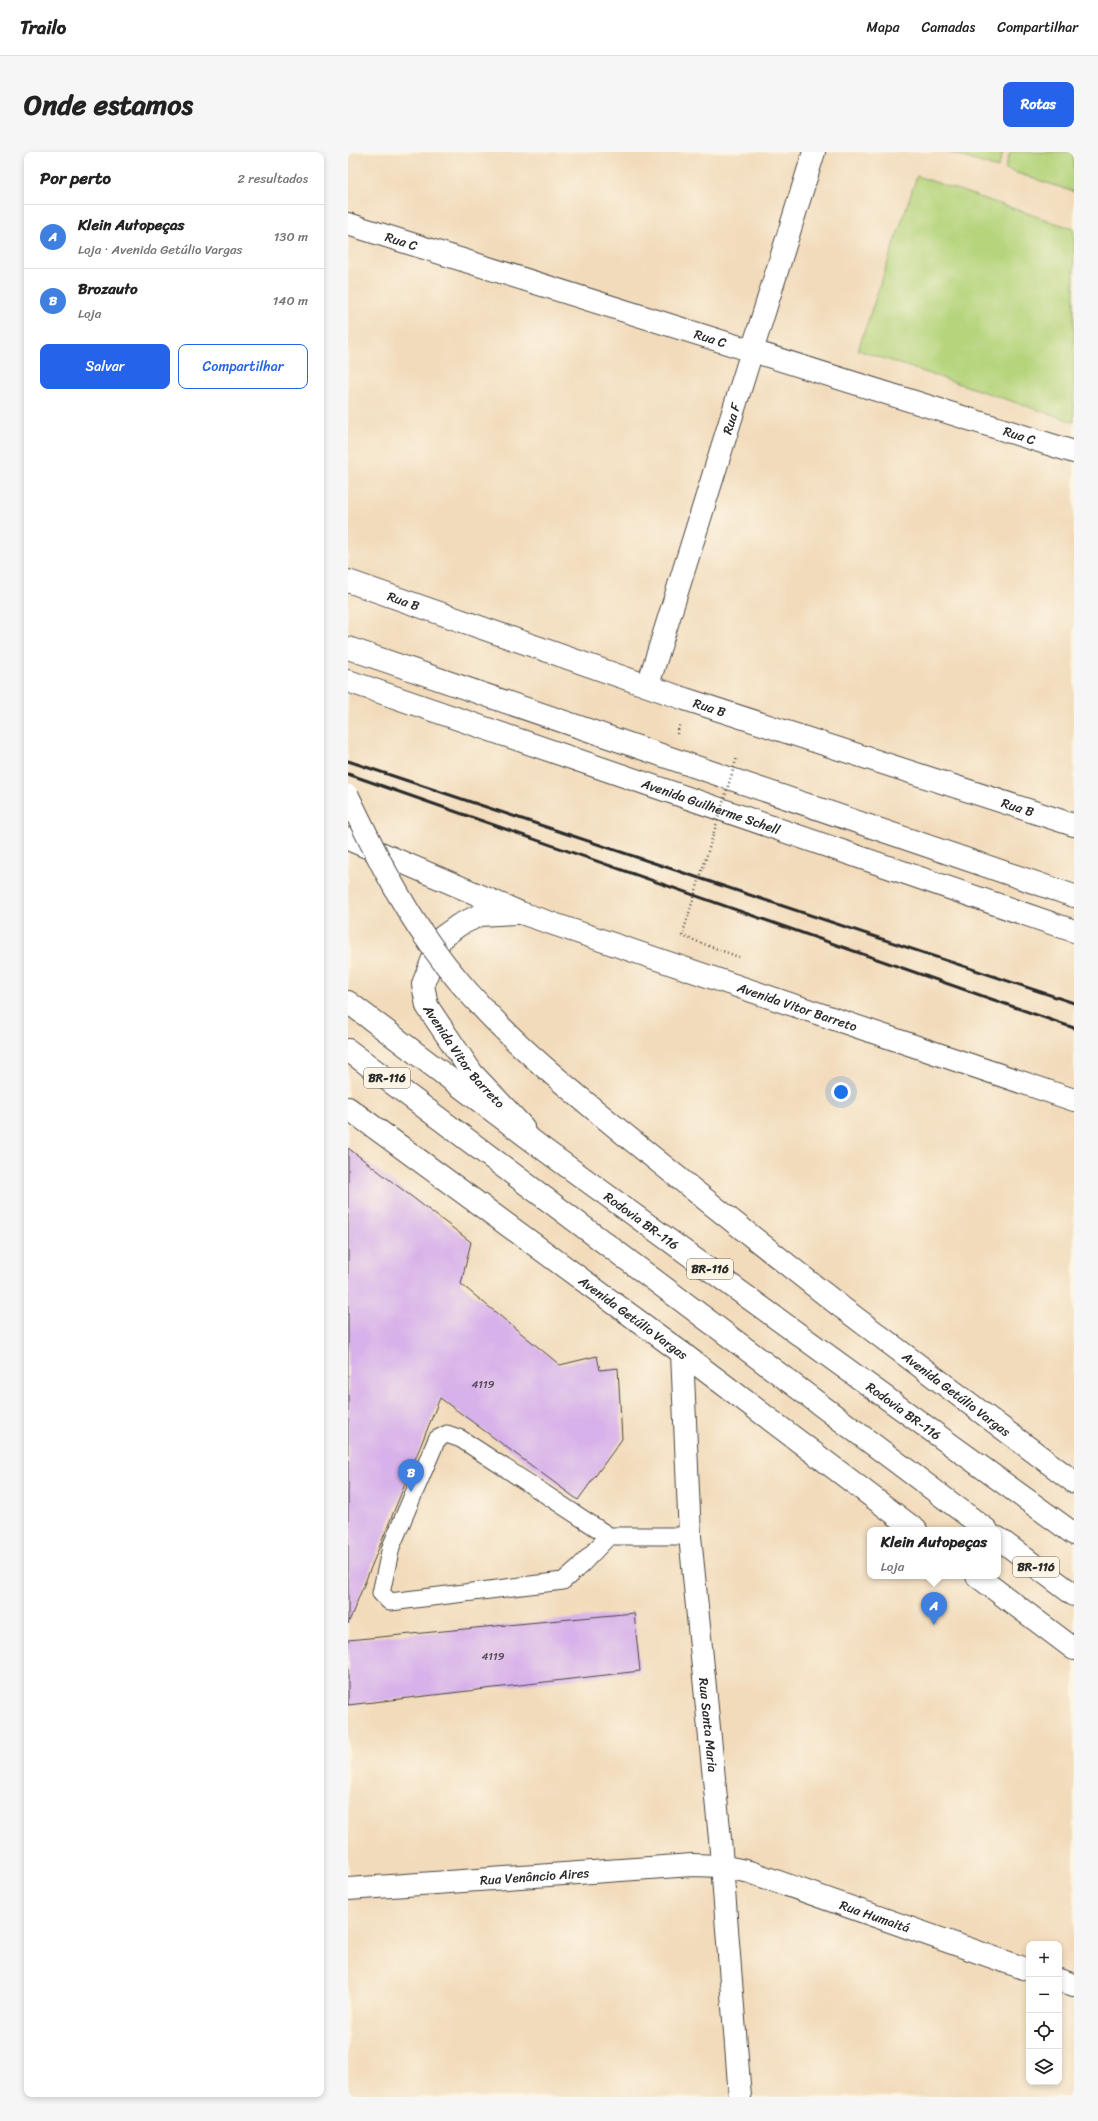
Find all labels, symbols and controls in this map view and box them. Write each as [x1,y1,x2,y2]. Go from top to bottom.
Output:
text: Trailo [20,11,66,44]
text: Mapa [867,15,899,40]
text: Camadas [921,15,975,40]
text: Compartilhar [997,15,1078,40]
text: Onde estamos [24,80,193,129]
button: Rotas [1003,82,1074,127]
text: Por perto [40,163,111,193]
text: 2 resultados [237,167,308,190]
text: Klein Autopeças [78,212,184,238]
text: A [49,225,57,248]
text: 130 m [274,225,308,248]
street label: Rua C [382,225,420,257]
text: Loja · Avenida Getúlio Vargas [78,238,243,261]
text: Brozauto [78,276,138,302]
text: B [49,289,57,312]
text: 140 m [273,289,308,312]
text: Loja [78,302,101,325]
street label: Rua C [691,322,730,354]
button: Salvar [40,344,170,389]
button: Compartilhar [178,344,308,389]
street label: Rua F [716,399,747,437]
street label: Rua C [1000,420,1039,451]
street label: Rua B [384,585,423,617]
street label: Rua B [690,691,729,724]
street label: Avenida Guilherme Schell [638,772,784,841]
street label: Rua B [998,791,1037,823]
street label: Avenida Vitor Barreto [733,976,861,1038]
street label: Avenida Vitor Barreto [416,999,511,1114]
road number: BR-116 [364,1068,410,1088]
your location [831,1082,851,1102]
street label: Rodovia BR-116 [599,1186,684,1256]
road number: BR-116 [687,1259,733,1279]
street label: Avenida Getúlio Vargas [573,1269,693,1366]
street label: Avenida Getúlio Vargas [896,1345,1016,1443]
house number: 4119 [471,1375,495,1394]
street label: Rodovia BR-116 [861,1376,946,1446]
pin: B [398,1459,424,1492]
popup [867,1527,1001,1579]
text: Klein Autopeças [881,1529,987,1555]
text: Loja [881,1555,904,1578]
road number: BR-116 [1013,1557,1059,1577]
pin: A [921,1592,947,1625]
house number: 4119 [481,1647,505,1666]
street label: Rua Santa Maria [692,1677,724,1774]
street label: Rua Venâncio Aires [479,1861,590,1892]
street label: Rua Humaitá [836,1893,914,1940]
map controls [1026,1941,1062,2085]
button: + [1026,1941,1062,1977]
button: − [1026,1977,1062,2013]
button: locate [1026,2013,1062,2049]
button: layers [1026,2049,1062,2085]

